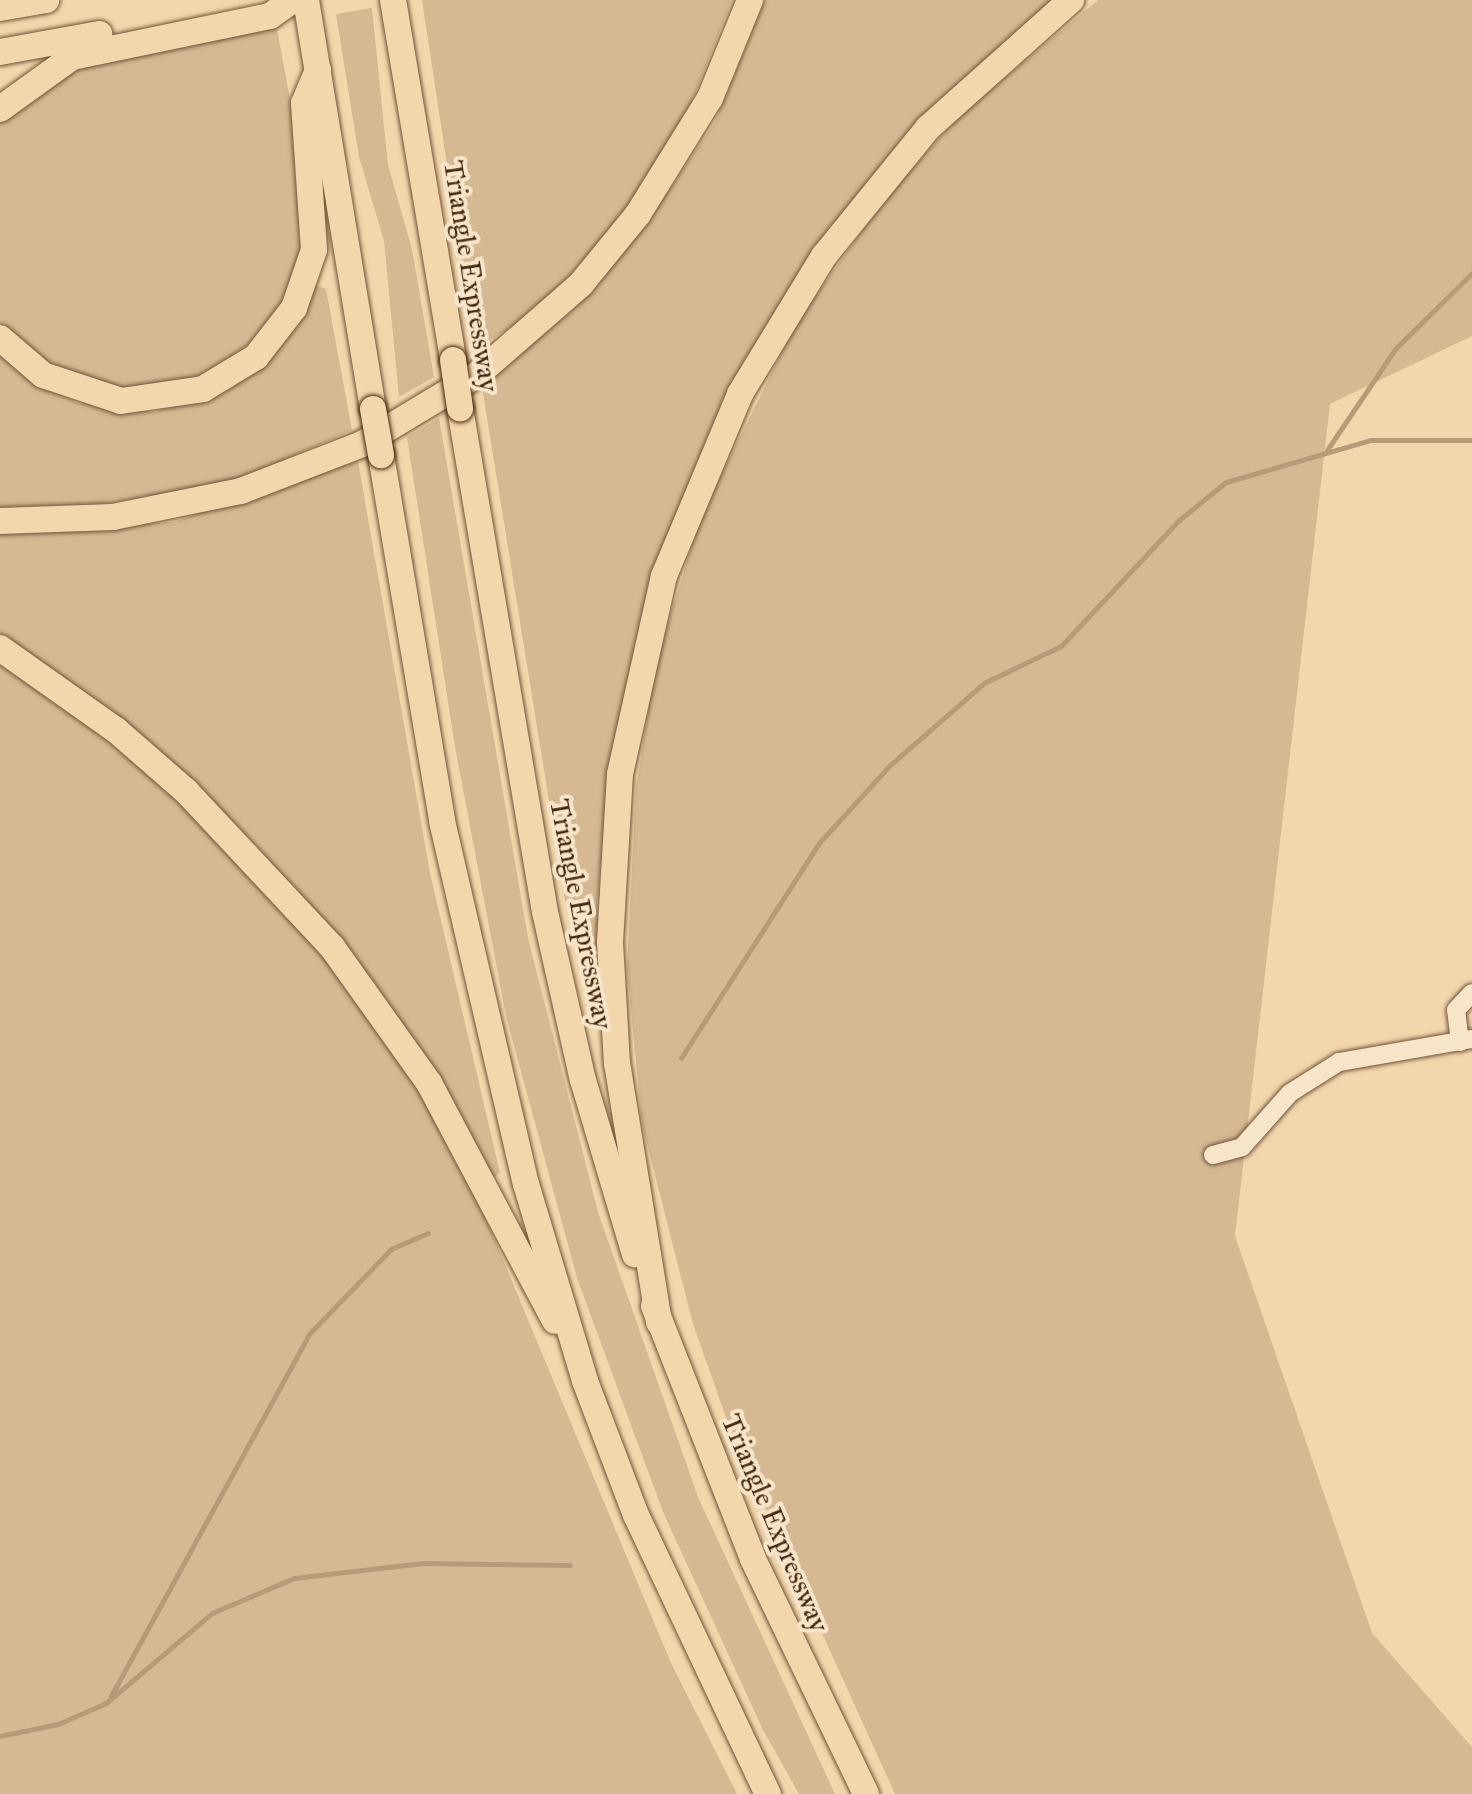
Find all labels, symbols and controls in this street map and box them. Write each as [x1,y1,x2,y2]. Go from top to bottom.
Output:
street label: Triangle Expressway [436,158,506,394]
street label: Triangle Expressway [542,796,620,1032]
street label: Triangle Expressway [714,1409,836,1637]

